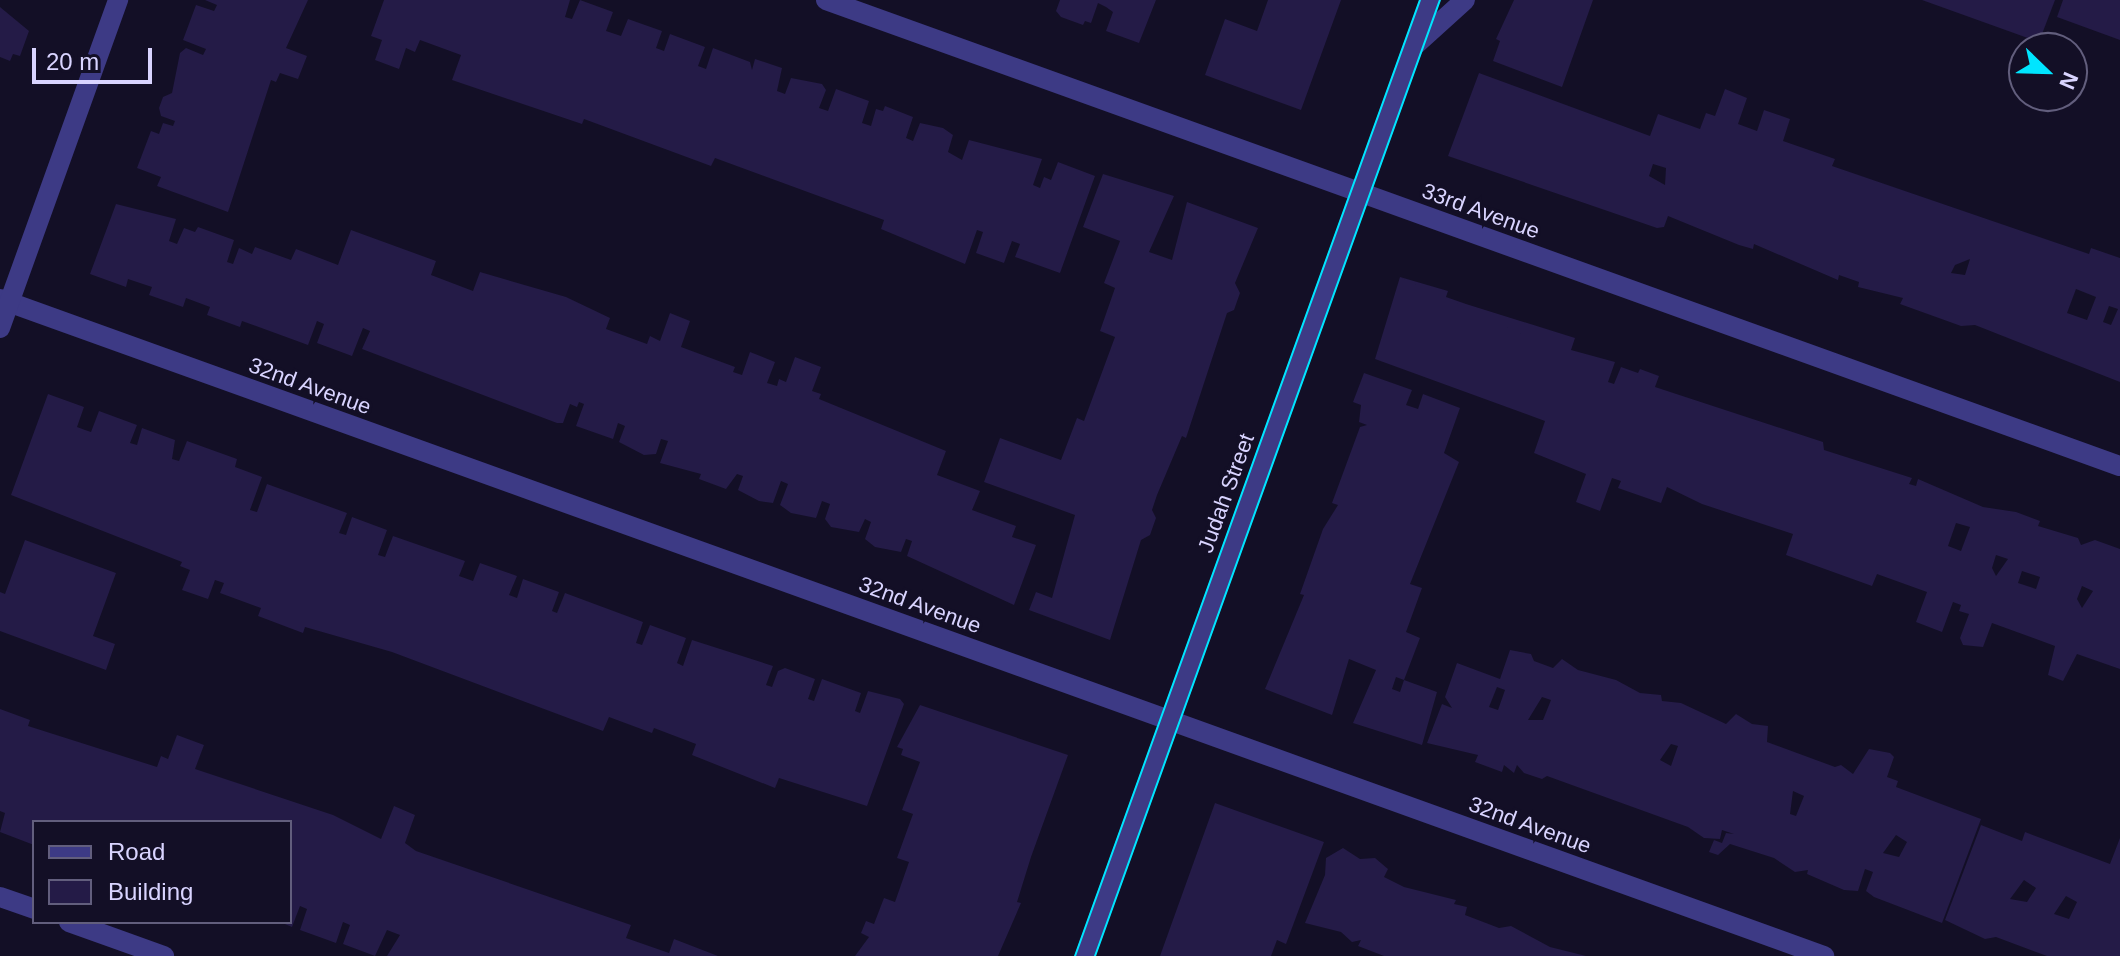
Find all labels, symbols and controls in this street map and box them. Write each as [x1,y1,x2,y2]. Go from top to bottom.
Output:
scale bar [36,32,156,82]
north arrow [2008,32,2088,112]
text: 20 m [46,48,99,75]
text: N [2054,69,2083,93]
street label: 33rd Avenue [1418,177,1544,245]
street label: 32nd Avenue [245,351,375,421]
street label: Judah Street [1192,430,1260,556]
street label: 32nd Avenue [855,570,985,640]
street label: 32nd Avenue [1465,790,1595,860]
legend [32,820,292,924]
text: Road [108,838,165,865]
text: Building [108,878,193,905]

